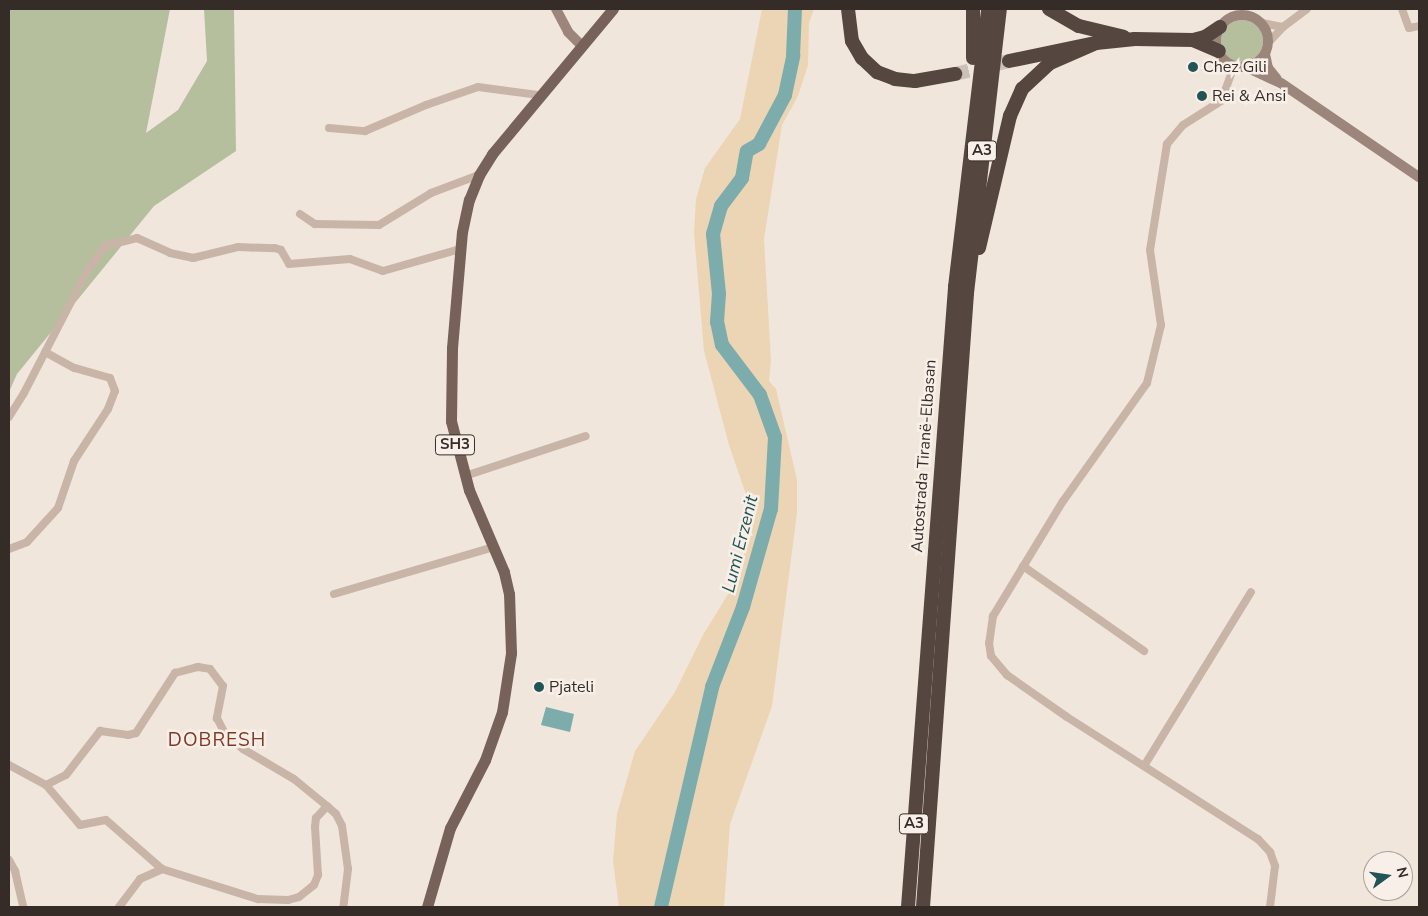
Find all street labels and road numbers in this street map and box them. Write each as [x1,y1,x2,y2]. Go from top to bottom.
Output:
road number: A3 [966,138,998,164]
street label: Autostrada Tiranë-Elbasan [908,359,940,553]
road number: SH3 [434,432,476,458]
road number: A3 [898,812,930,836]

